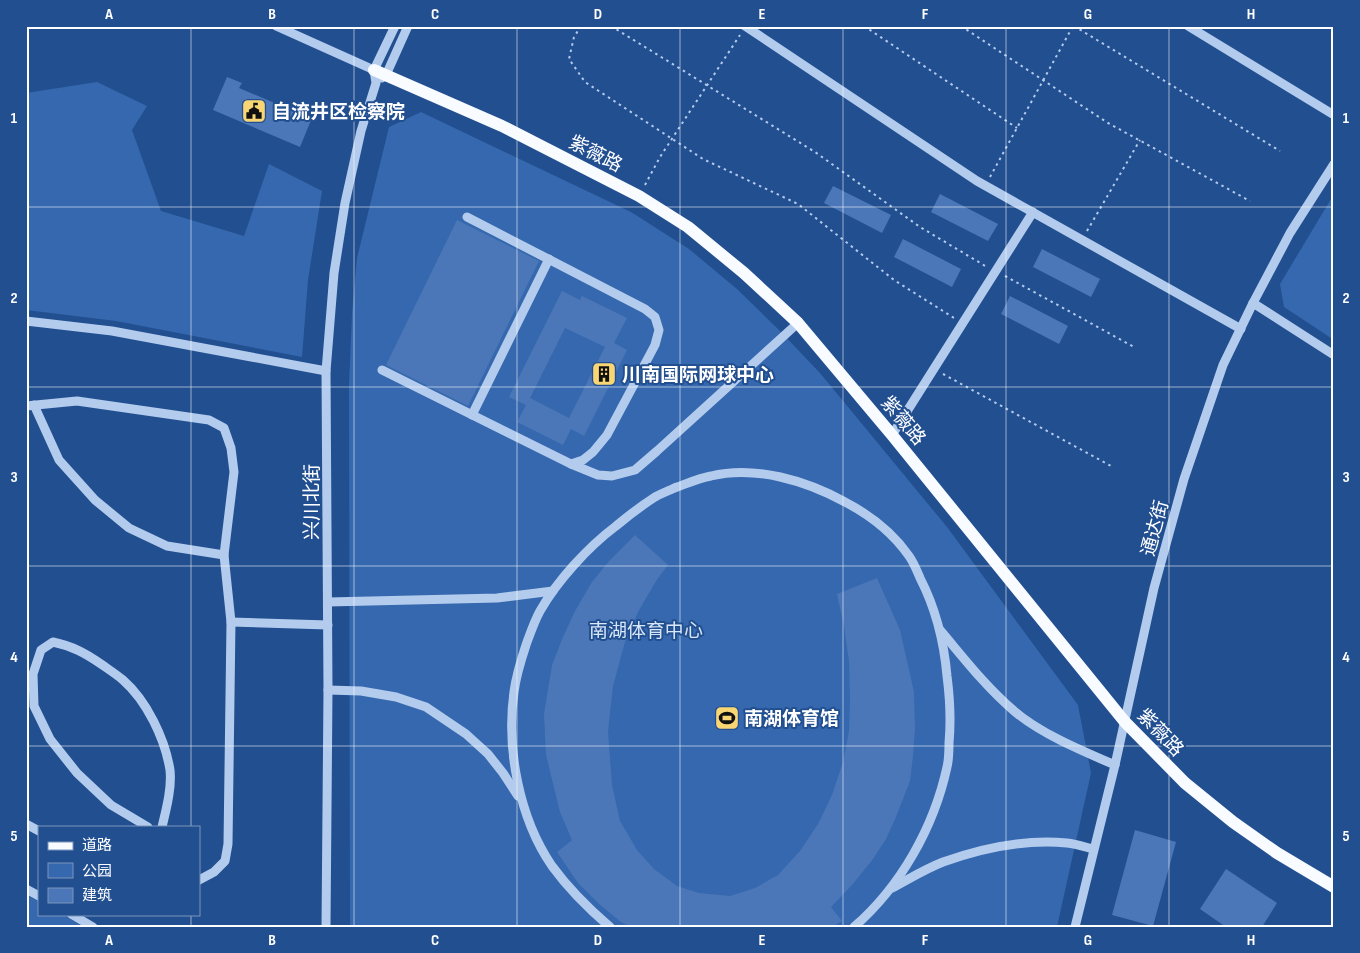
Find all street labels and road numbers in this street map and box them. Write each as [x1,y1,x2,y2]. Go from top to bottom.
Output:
street label: 紫薇路 [565,131,626,178]
street label: 紫薇路 [876,392,930,450]
street label: 兴川北街 [301,464,324,540]
street label: 通达街 [1137,498,1174,559]
street label: 紫薇路 [1132,705,1188,762]

